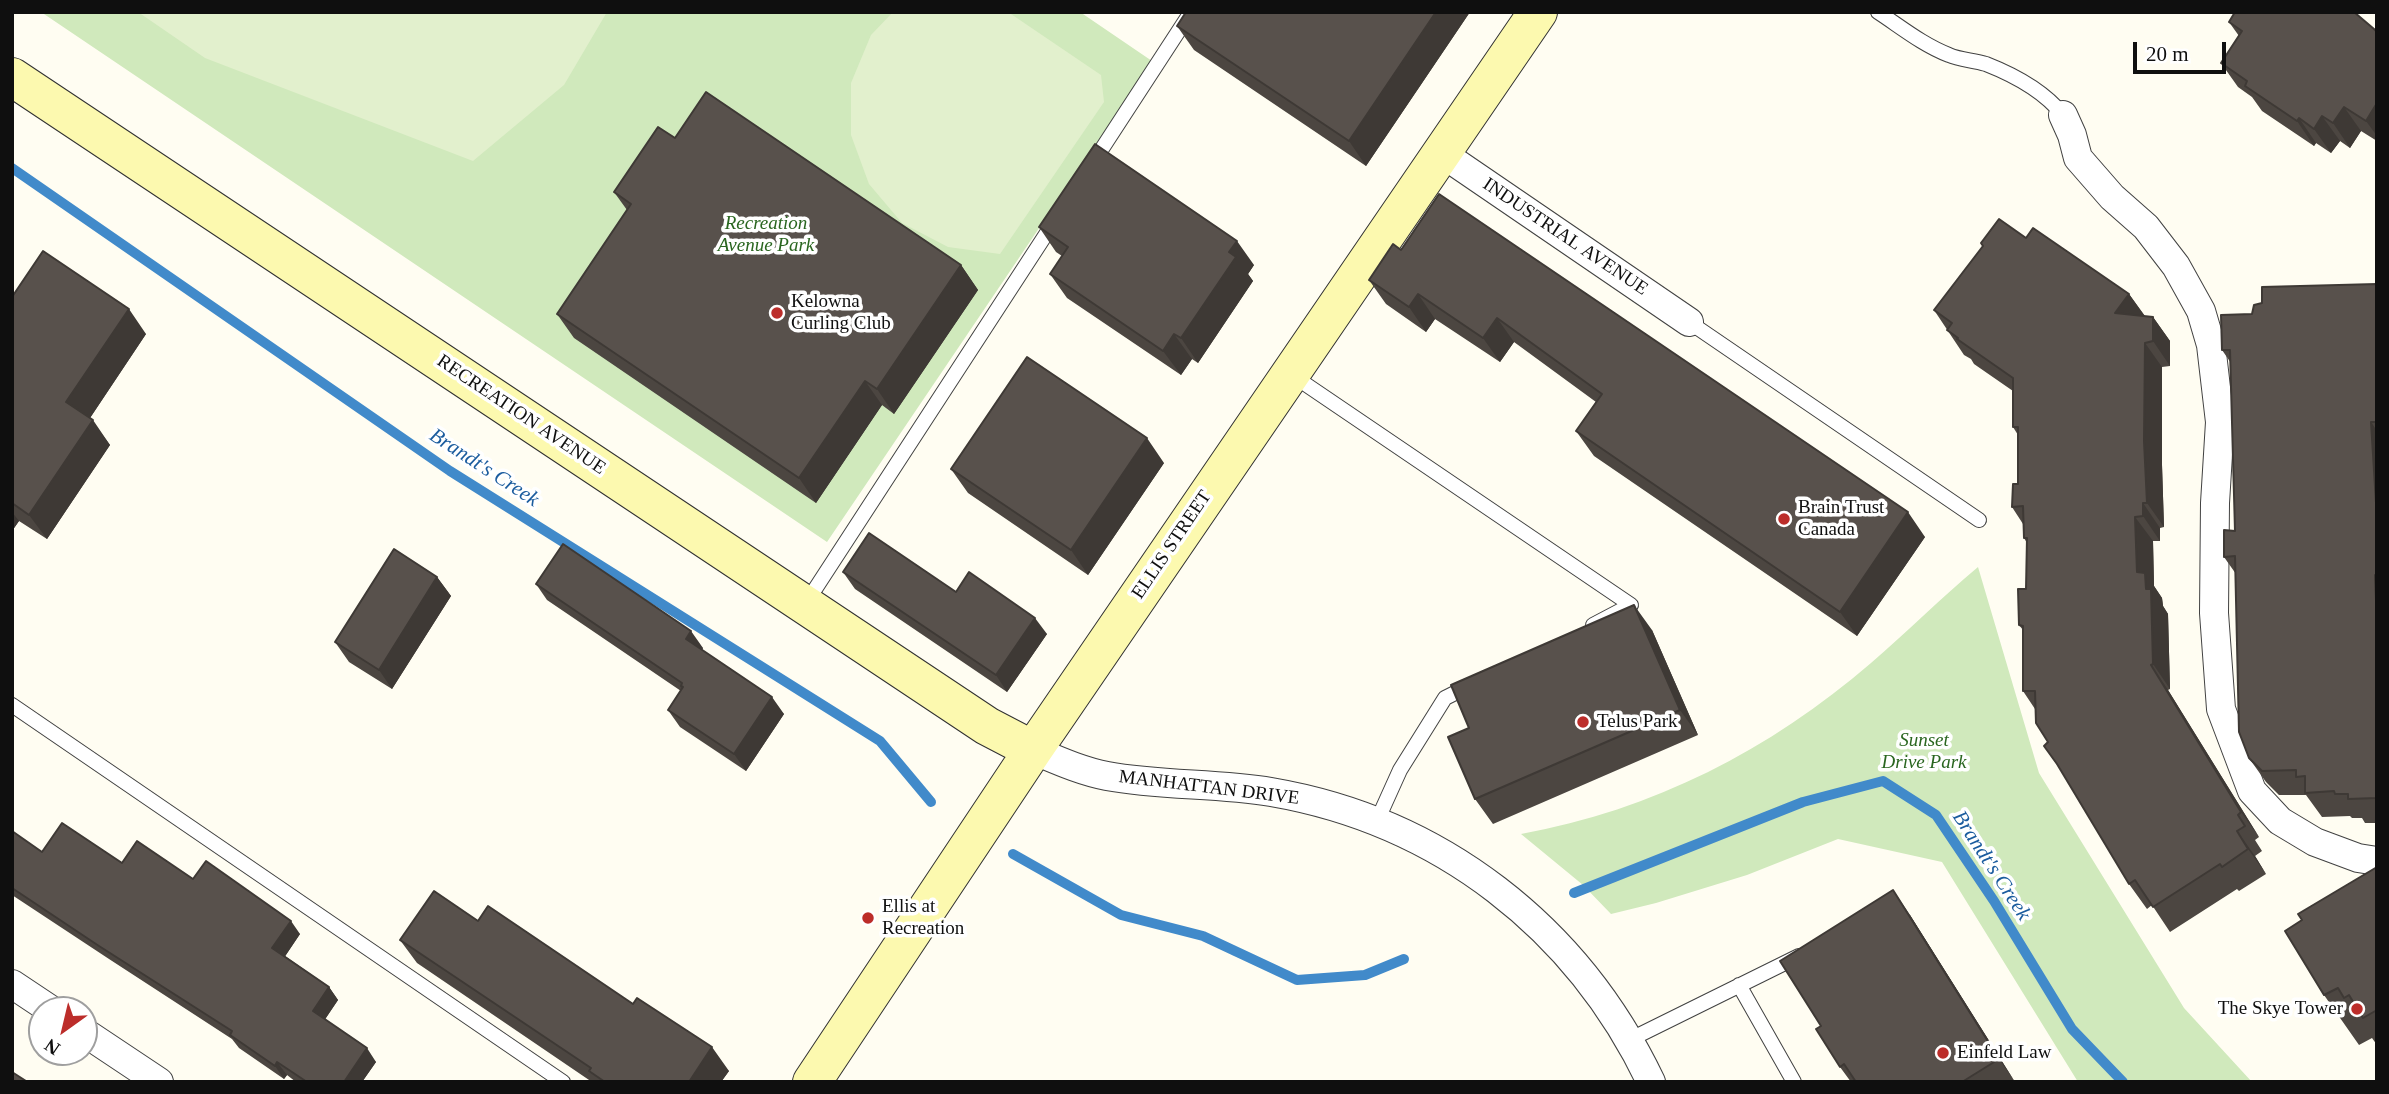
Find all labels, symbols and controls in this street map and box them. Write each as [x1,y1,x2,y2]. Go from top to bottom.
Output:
scale bar [2137,28,2230,72]
text: 20 m [2146,42,2189,66]
street label: INDUSTRIAL AVENUE [1478,173,1652,301]
park label: Recreation Avenue Park [718,213,814,257]
place label: Kelowna Curling Club [791,291,891,335]
marker: Kelowna Curling Club [769,305,785,321]
street label: RECREATION AVENUE [432,350,610,480]
water label: Brandt's Creek [424,423,544,513]
street label: ELLIS STREET [1127,486,1217,604]
place label: Brain Trust Canada [1798,497,1884,541]
marker: Brain Trust Canada [1776,511,1792,527]
place label: Telus Park [1597,711,1677,733]
marker: Telus Park [1575,714,1591,730]
park label: Sunset Drive Park [1882,730,1966,774]
street label: MANHATTAN DRIVE [1117,766,1301,810]
water label: Brandt's Creek [1946,806,2036,926]
place label: Ellis at Recreation [882,896,964,940]
marker: Ellis at Recreation [860,910,876,926]
north arrow [28,996,98,1066]
place label: The Skye Tower [2218,998,2343,1020]
marker: The Skye Tower [2349,1001,2365,1017]
text: N [41,1035,64,1060]
place label: Einfeld Law [1957,1042,2051,1064]
marker: Einfeld Law [1935,1045,1951,1061]

